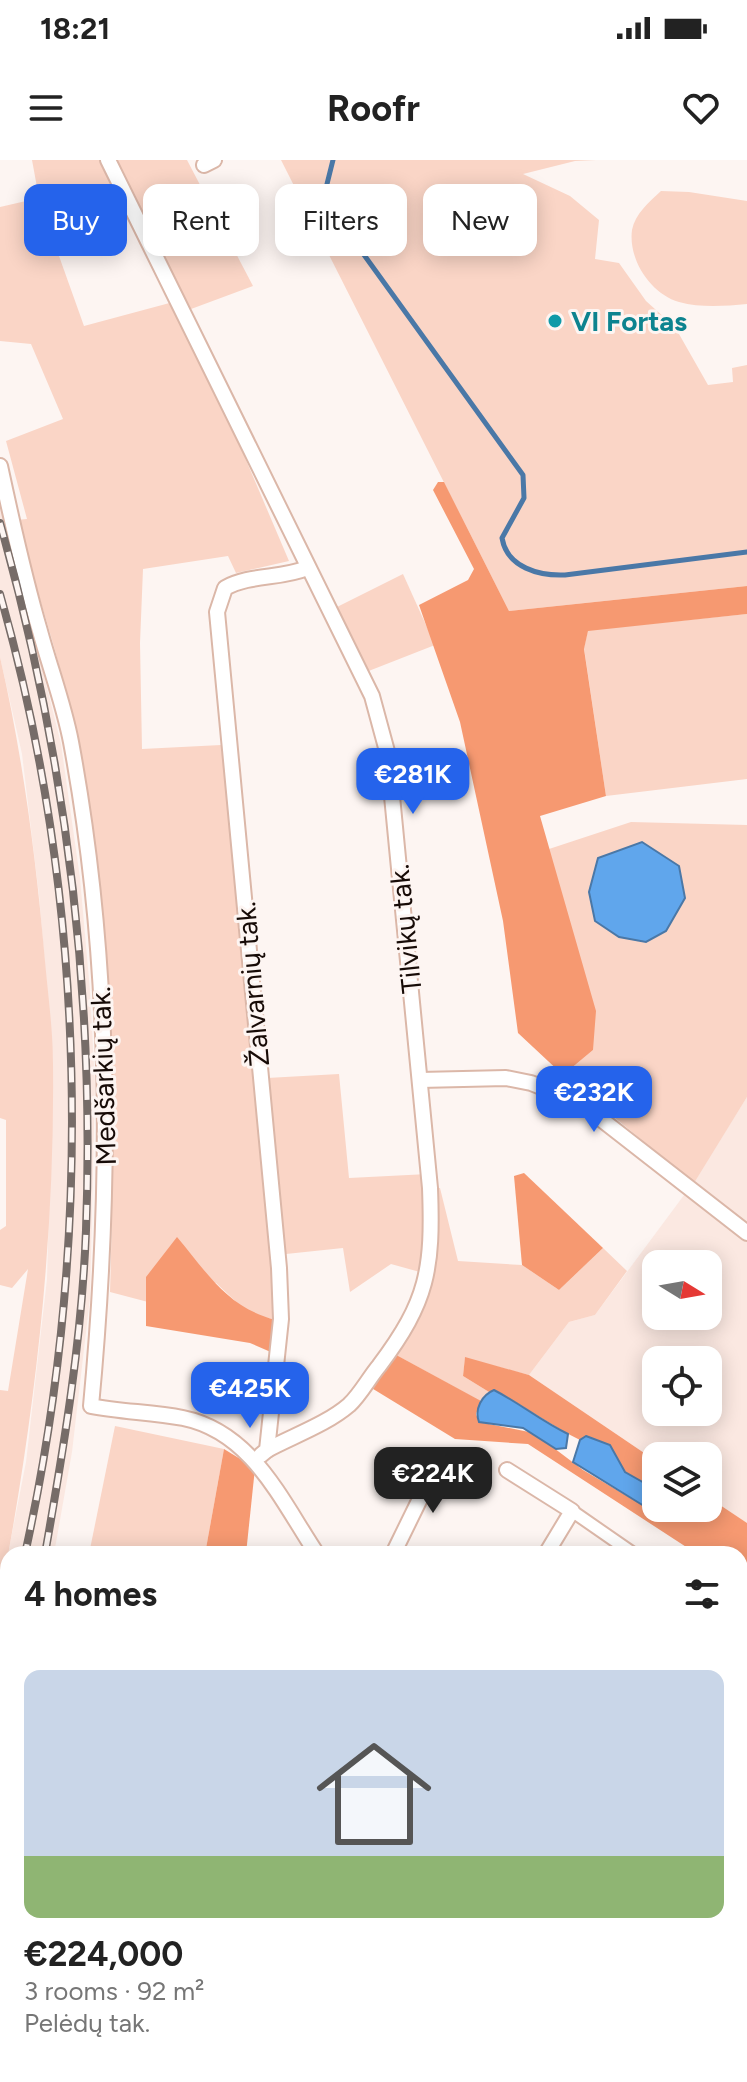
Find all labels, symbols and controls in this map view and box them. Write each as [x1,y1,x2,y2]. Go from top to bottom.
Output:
text: 18:21 [40,10,110,47]
icon: menu [24,86,68,130]
icon: heart [679,86,723,130]
text: Roofr [327,87,420,130]
chip: Buy [24,184,127,256]
chip: Rent [143,184,259,256]
chip: Filters [275,184,407,256]
chip: New [423,184,537,256]
place label: VI Fortas [571,304,687,338]
marker: VI Fortas [546,312,564,330]
pin: €281K [357,748,469,816]
text: €281K [374,758,452,790]
street label: Tilvikų tak. [381,863,429,995]
street label: Žalvarnių tak. [228,900,276,1068]
street label: Medšarkių tak. [83,986,123,1166]
pin: €232K [538,1066,650,1134]
text: €232K [554,1076,634,1108]
north arrow [642,1250,722,1330]
map controls [642,1250,722,1522]
button: locate [642,1346,722,1426]
pin: €425K [194,1362,306,1430]
text: €425K [209,1372,291,1404]
button: layers [642,1442,722,1522]
pin: €224K [377,1447,489,1515]
text: €224K [392,1457,474,1489]
icon: filters [680,1572,724,1616]
text: 4 homes [24,1574,157,1615]
icon: home [302,1722,446,1866]
text: €224,000 [24,1934,183,1975]
text: 3 rooms · 92 m² [24,1975,204,2007]
text: Pelėdų tak. [24,2007,150,2039]

